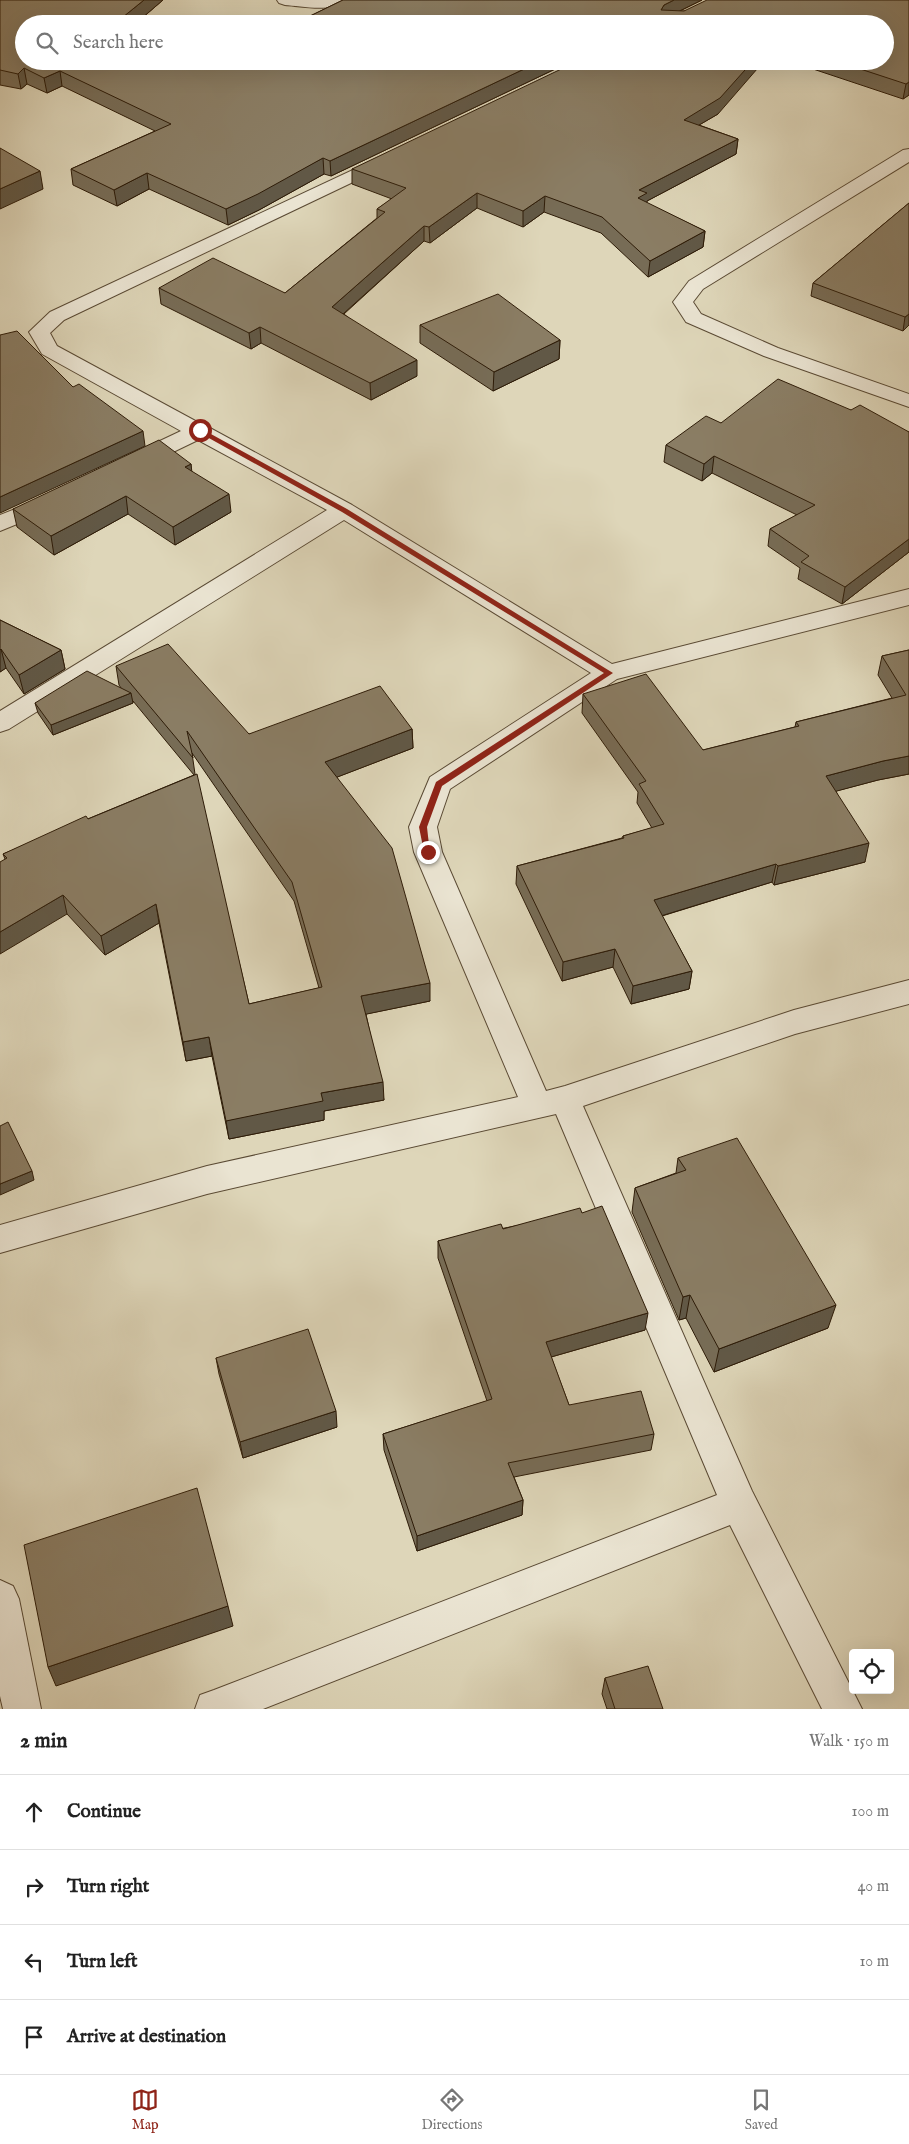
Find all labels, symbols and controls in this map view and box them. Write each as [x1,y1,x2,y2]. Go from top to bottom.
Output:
search box [15,15,894,70]
icon: search [33,29,61,57]
text: Search here [73,31,164,55]
route start [189,419,212,442]
route end [417,841,440,864]
map controls [849,1649,894,1694]
button: locate [849,1649,894,1694]
text: 2 min [20,1728,67,1755]
text: Walk · 150 m [809,1732,889,1752]
icon: ahead [20,1798,48,1826]
text: Continue [67,1800,141,1824]
text: 100 m [852,1802,889,1822]
icon: right [20,1873,48,1901]
text: Turn right [67,1875,149,1899]
text: 40 m [857,1877,889,1897]
icon: left [20,1948,48,1976]
text: Turn left [67,1950,138,1974]
text: 10 m [859,1952,889,1972]
icon: arrive [20,2023,48,2051]
text: Arrive at destination [67,2025,226,2049]
tab: Map [131,2086,159,2134]
tab: Directions [421,2086,482,2134]
tab: Saved [745,2086,778,2134]

